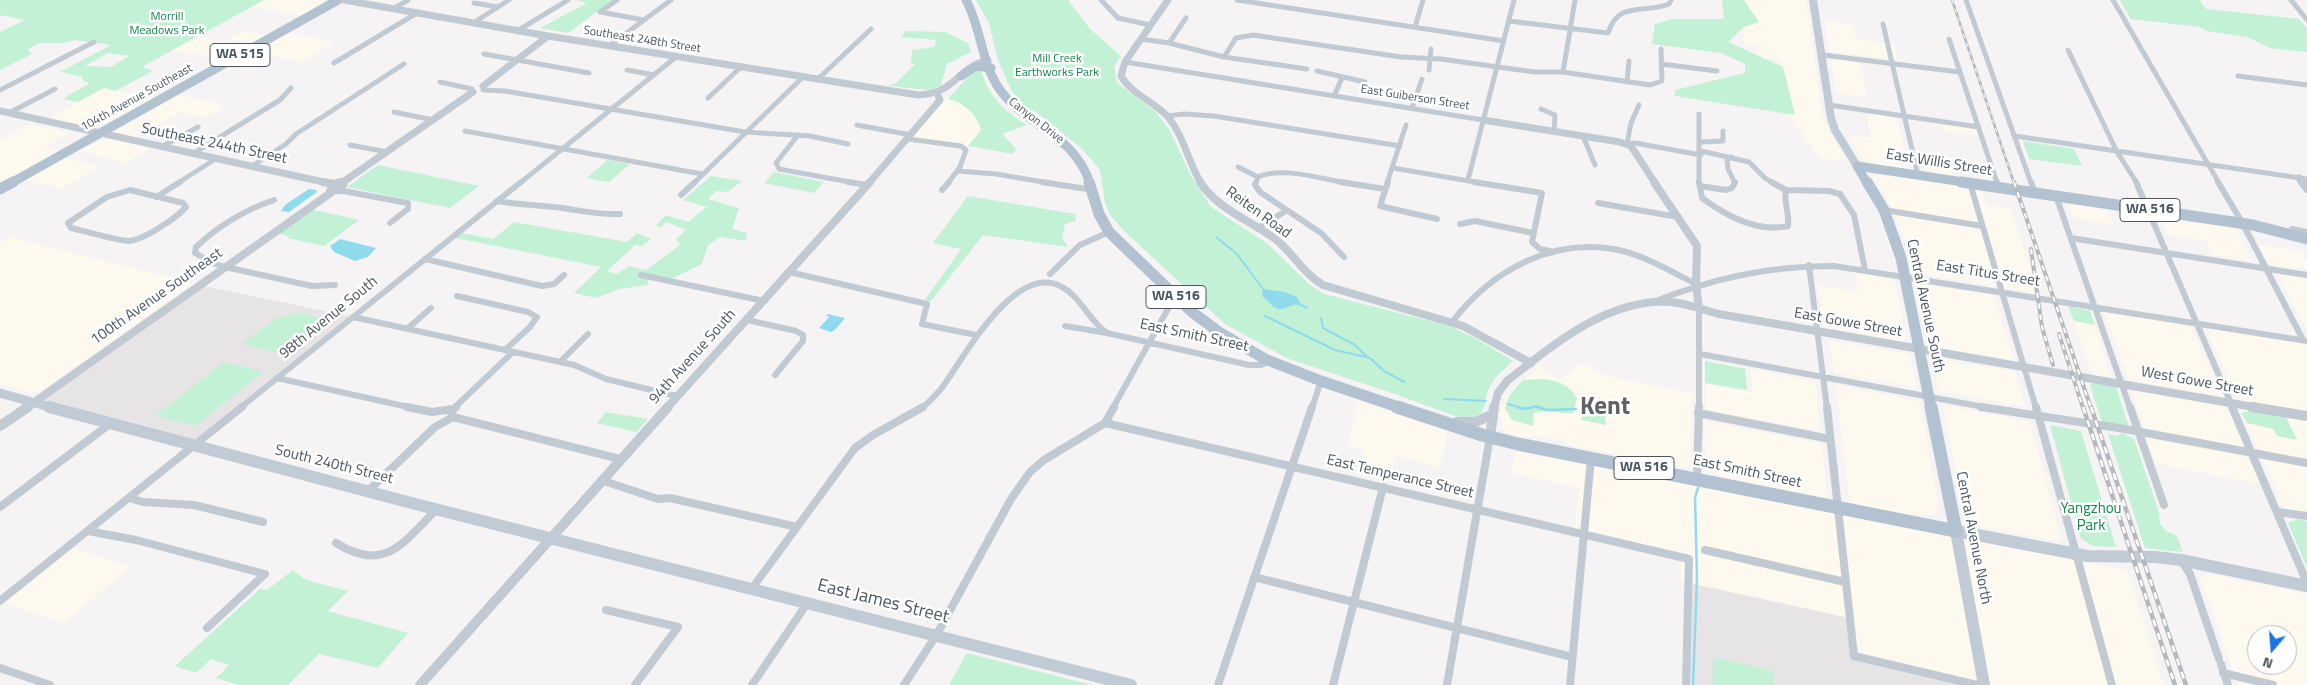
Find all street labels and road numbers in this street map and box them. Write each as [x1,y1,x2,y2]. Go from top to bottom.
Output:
street label: Southeast 248th Street [582,24,702,56]
road number: WA 515 [210,44,270,66]
street label: 104th Avenue Southeast [79,61,195,135]
street label: East Guiberson Street [1360,82,1470,114]
street label: Canyon Drive [1005,95,1067,147]
street label: Southeast 244th Street [140,120,288,168]
street label: East Willis Street [1885,146,1993,180]
street label: Reiten Road [1222,183,1294,243]
road number: WA 516 [2120,198,2180,222]
street label: Central Avenue South [1902,238,1948,374]
street label: 100th Avenue Southeast [88,245,226,349]
street label: East Titus Street [1935,257,2041,291]
street label: 98th Avenue South [276,273,382,363]
road number: WA 516 [1146,286,1206,308]
street label: East Gowe Street [1793,305,1903,341]
street label: 94th Avenue South [646,306,740,408]
street label: East Smith Street [1138,316,1250,356]
street label: West Gowe Street [2139,363,2255,401]
street label: South 240th Street [273,442,395,488]
street label: East Temperance Street [1325,451,1475,503]
street label: East Smith Street [1691,452,1803,492]
road number: WA 516 [1614,456,1674,479]
street label: Central Avenue North [1951,470,1995,606]
street label: East James Street [815,575,951,629]

